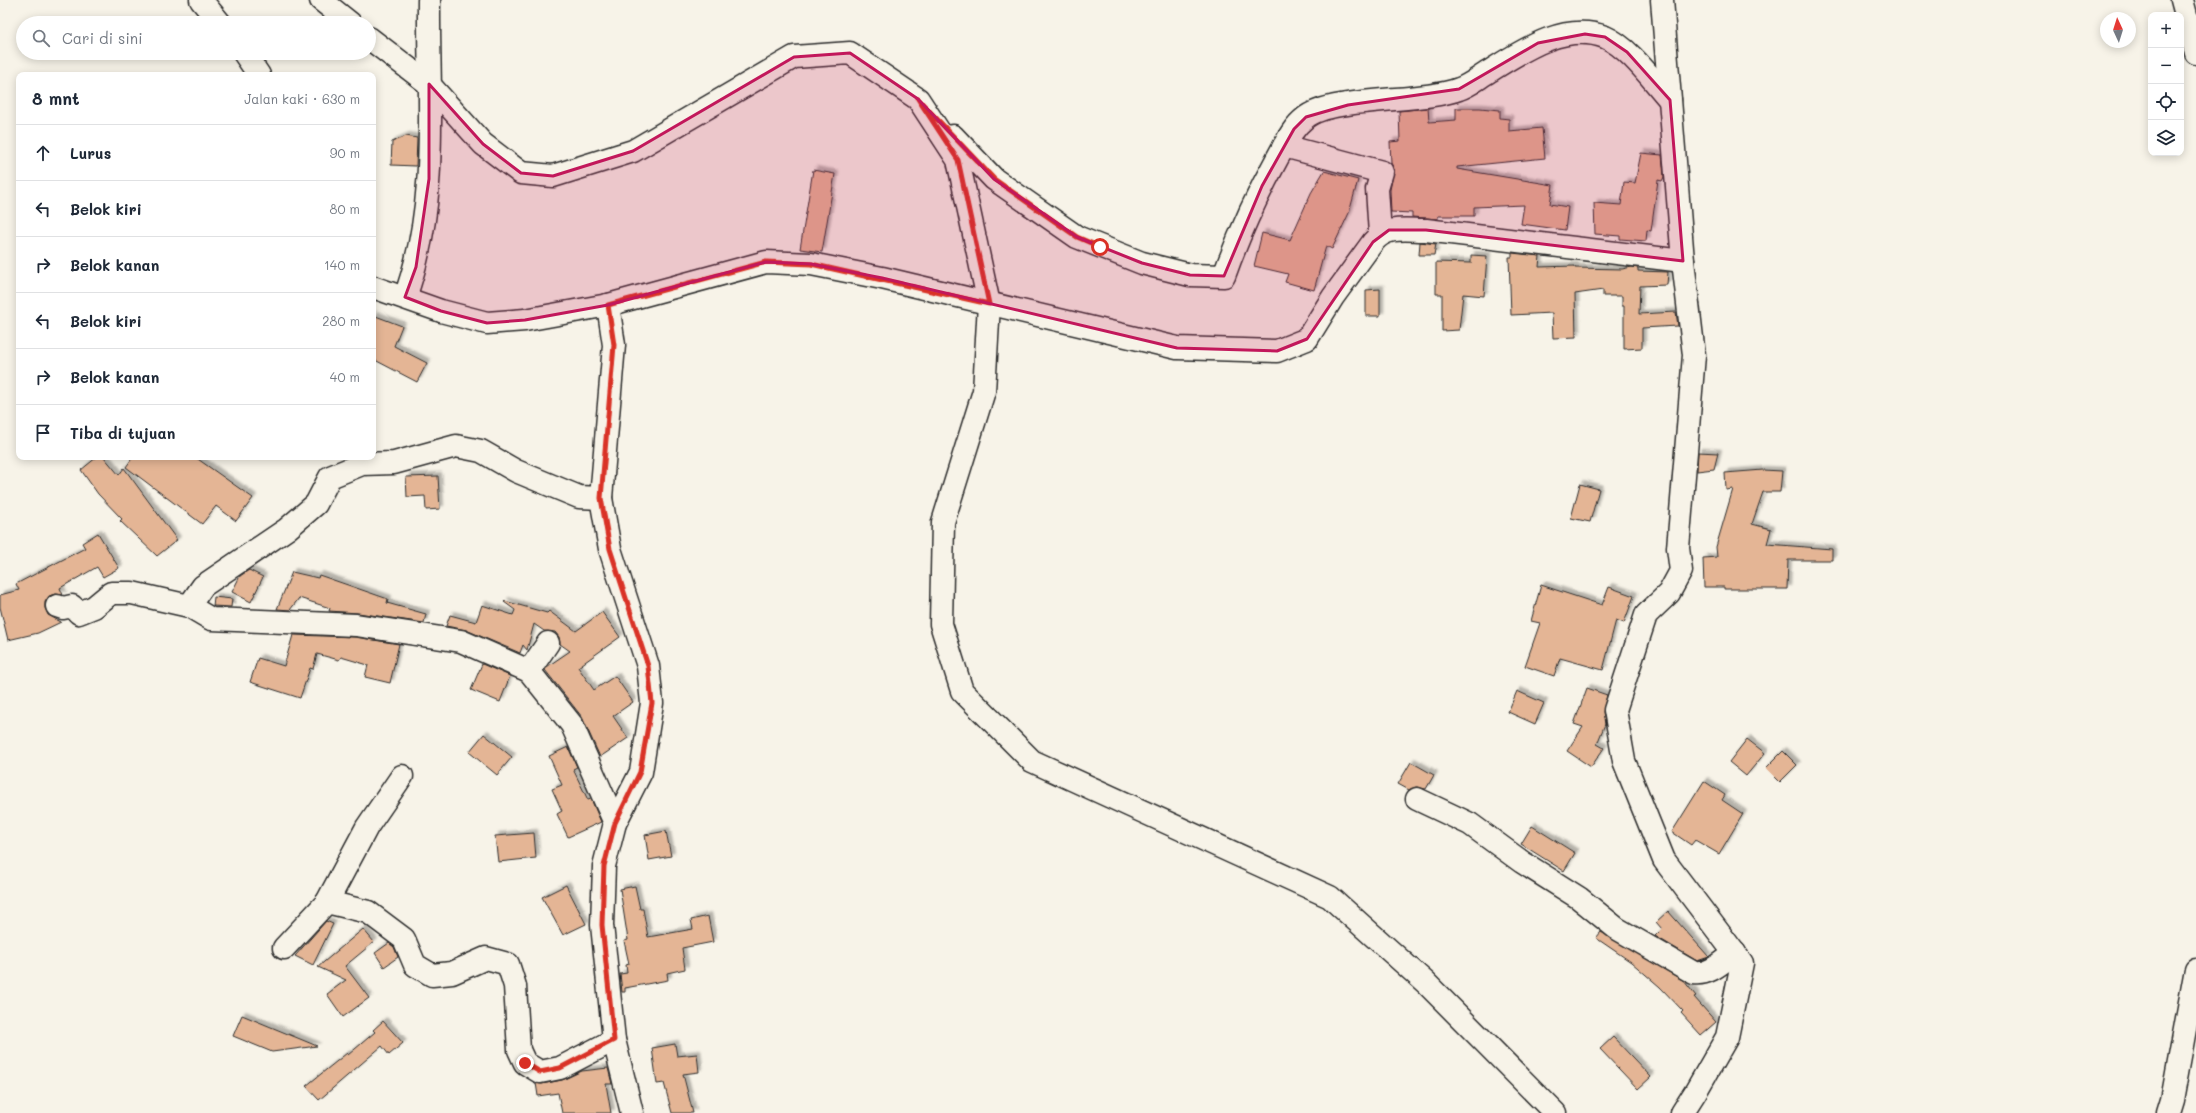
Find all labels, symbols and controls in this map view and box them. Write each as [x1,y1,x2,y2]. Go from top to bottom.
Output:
north arrow [2100,12,2136,48]
map controls [2148,12,2184,156]
button: + [2148,12,2184,48]
search box [16,16,376,60]
icon: search [30,27,52,49]
text: Cari di sini [62,28,143,48]
button: − [2148,48,2184,84]
button: locate [2148,84,2184,120]
text: 8 mnt [32,87,79,109]
text: Jalan kaki · 630 m [244,90,360,107]
button: layers [2148,120,2184,156]
icon: ahead [32,142,54,164]
text: Lurus [70,143,111,163]
text: 90 m [330,144,360,161]
icon: left [32,198,54,220]
text: Belok kiri [70,199,142,219]
text: 80 m [330,200,360,217]
route start [1091,238,1109,256]
icon: right [32,254,54,276]
text: Belok kanan [70,255,159,275]
text: 140 m [324,256,360,273]
icon: left [32,310,54,332]
text: Belok kiri [70,311,142,331]
text: 280 m [322,312,360,329]
icon: right [32,366,54,388]
text: Belok kanan [70,367,159,387]
text: 40 m [330,368,360,385]
icon: arrive [32,422,54,444]
text: Tiba di tujuan [70,423,175,443]
route end [516,1054,534,1072]

